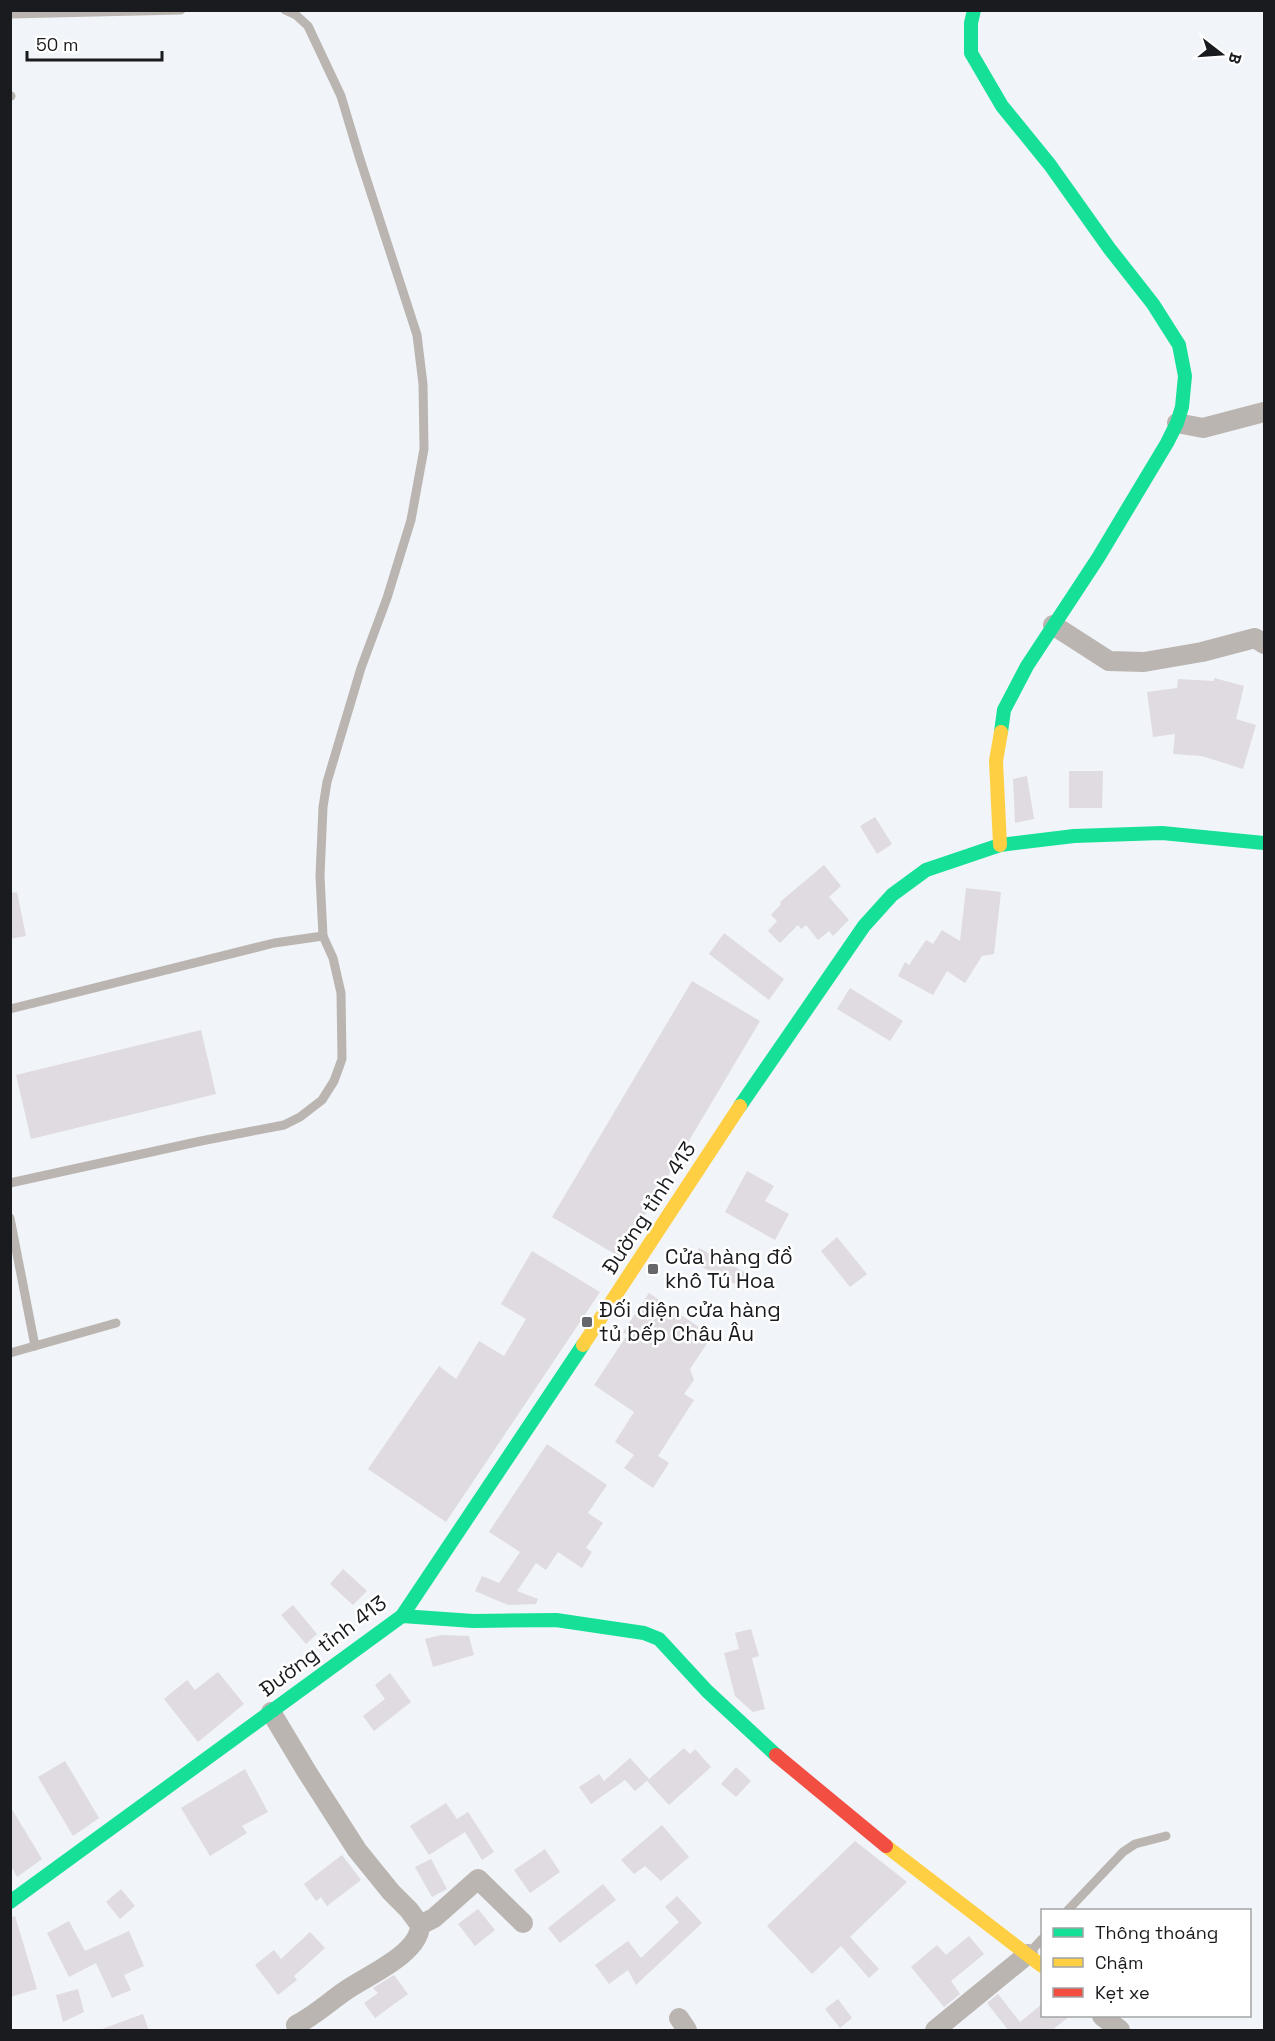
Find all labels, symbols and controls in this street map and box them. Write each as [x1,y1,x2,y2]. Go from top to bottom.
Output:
scale bar [27,24,162,62]
north arrow [1191,24,1251,84]
text: 50 m [36,33,78,56]
text: B [1223,50,1246,66]
street label: Đường tỉnh 413 [596,1137,701,1279]
place label: Cửa hàng đồ khô Tú Hoa [665,1243,793,1294]
marker: Cửa hàng đồ khô Tú Hoa [646,1262,660,1276]
place label: Đối diện cửa hàng tủ bếp Châu Âu [599,1296,781,1347]
marker: Đối diện cửa hàng tủ bếp Châu Âu [580,1315,594,1329]
street label: Đường tỉnh 413 [254,1589,392,1702]
legend [1041,1909,1251,2017]
text: Thông thoáng [1095,1921,1218,1944]
text: Chậm [1095,1951,1143,1974]
text: Kẹt xe [1095,1981,1150,2004]

